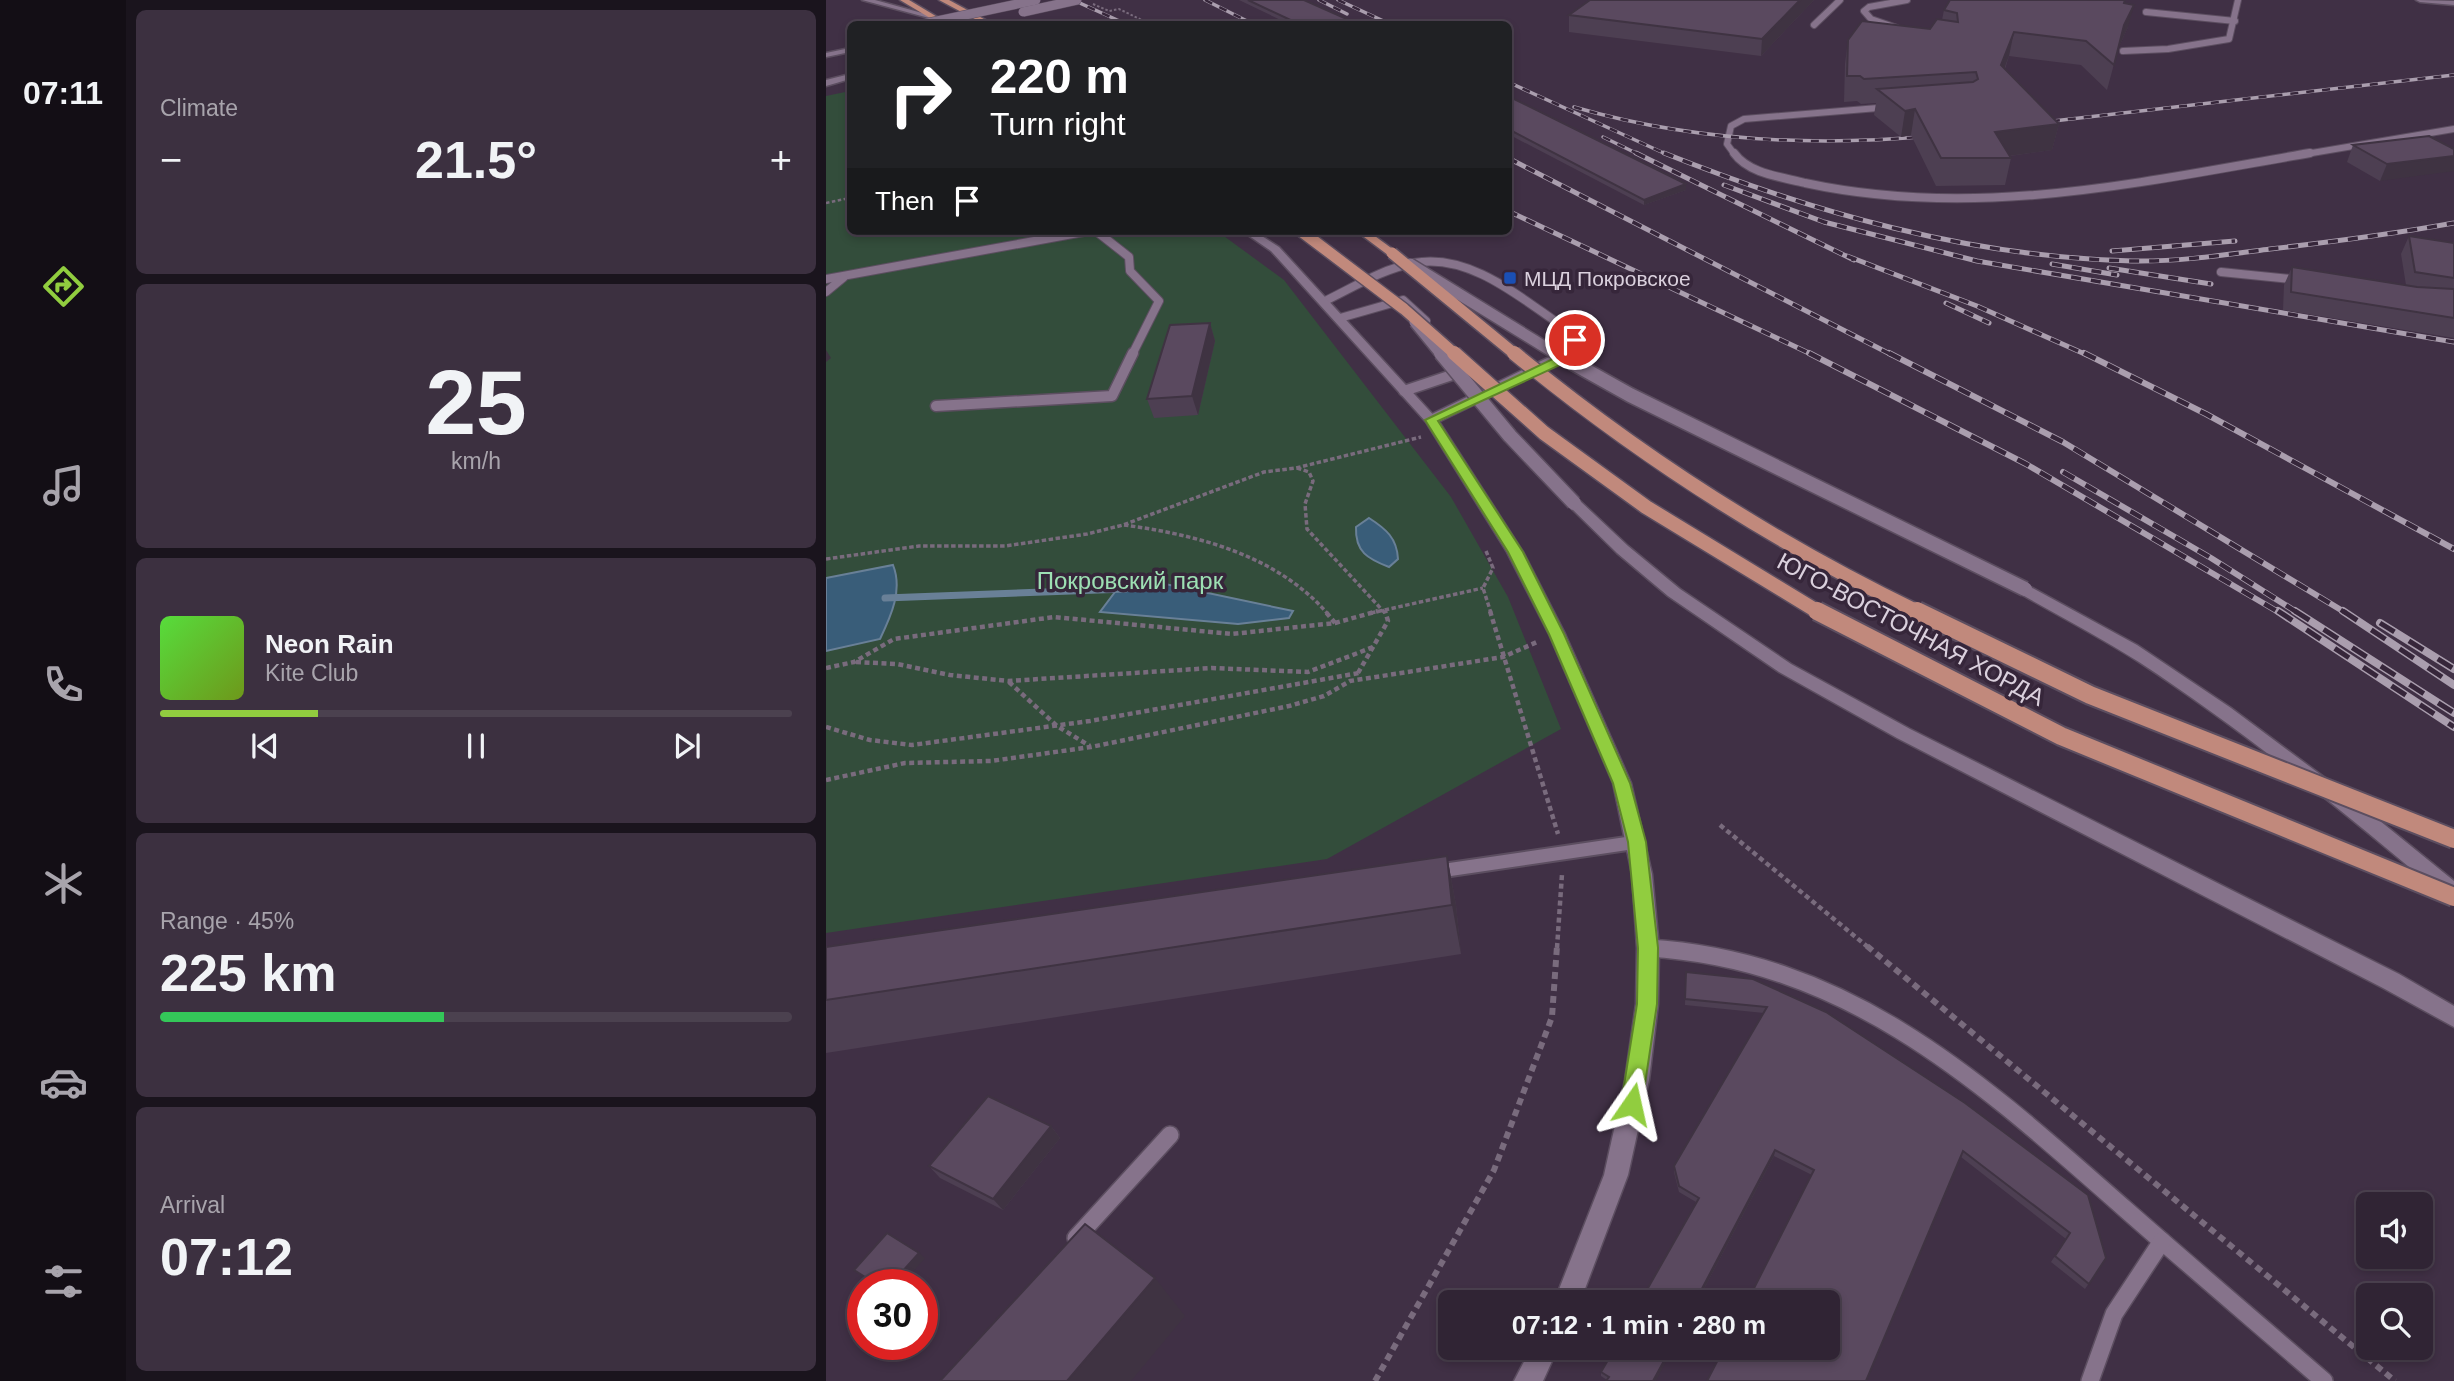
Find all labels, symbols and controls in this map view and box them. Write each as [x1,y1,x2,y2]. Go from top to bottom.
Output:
icon: right [875,49,966,140]
text: 220 m [990,49,1129,103]
text: 07:11 [23,75,103,111]
text: Climate [160,95,238,121]
text: Turn right [990,106,1126,142]
text: 21.5° [415,131,537,189]
text: − [160,139,182,181]
text: + [770,139,792,181]
icon: arrive [948,182,986,220]
text: Then [875,186,934,216]
icon: directions [39,262,88,311]
place label: МЦД Покровское [1524,267,1691,290]
marker: МЦД Покровское [1502,270,1518,286]
pin [1545,310,1605,370]
icon: arrive [1556,321,1594,359]
text: 25 [425,352,527,453]
text: km/h [451,448,501,474]
icon: music [39,461,88,510]
street label: ЮГО-ВОСТОЧНАЯ ХОРДА [1773,547,2049,711]
park label: Покровский парк [1037,567,1224,594]
text: Neon Rain [265,629,394,659]
icon: phone [39,660,88,709]
text: Kite Club [265,660,358,686]
icon: previous [246,727,284,765]
icon: pause [457,727,495,765]
icon: next [668,727,706,765]
icon: climate [39,859,88,908]
text: Range · 45% [160,908,294,934]
text: 225 km [160,944,336,1002]
icon: car [39,1058,88,1107]
position arrow [1595,1067,1669,1141]
text: Arrival [160,1192,225,1218]
map controls [2356,1192,2433,1360]
button: sound [2356,1192,2433,1269]
text: 07:12 [160,1228,293,1286]
icon: filters [39,1257,88,1306]
speed limit sign: 30 [847,1269,938,1360]
button: search [2356,1283,2433,1360]
text: 07:12 · 1 min · 280 m [1512,1310,1766,1340]

